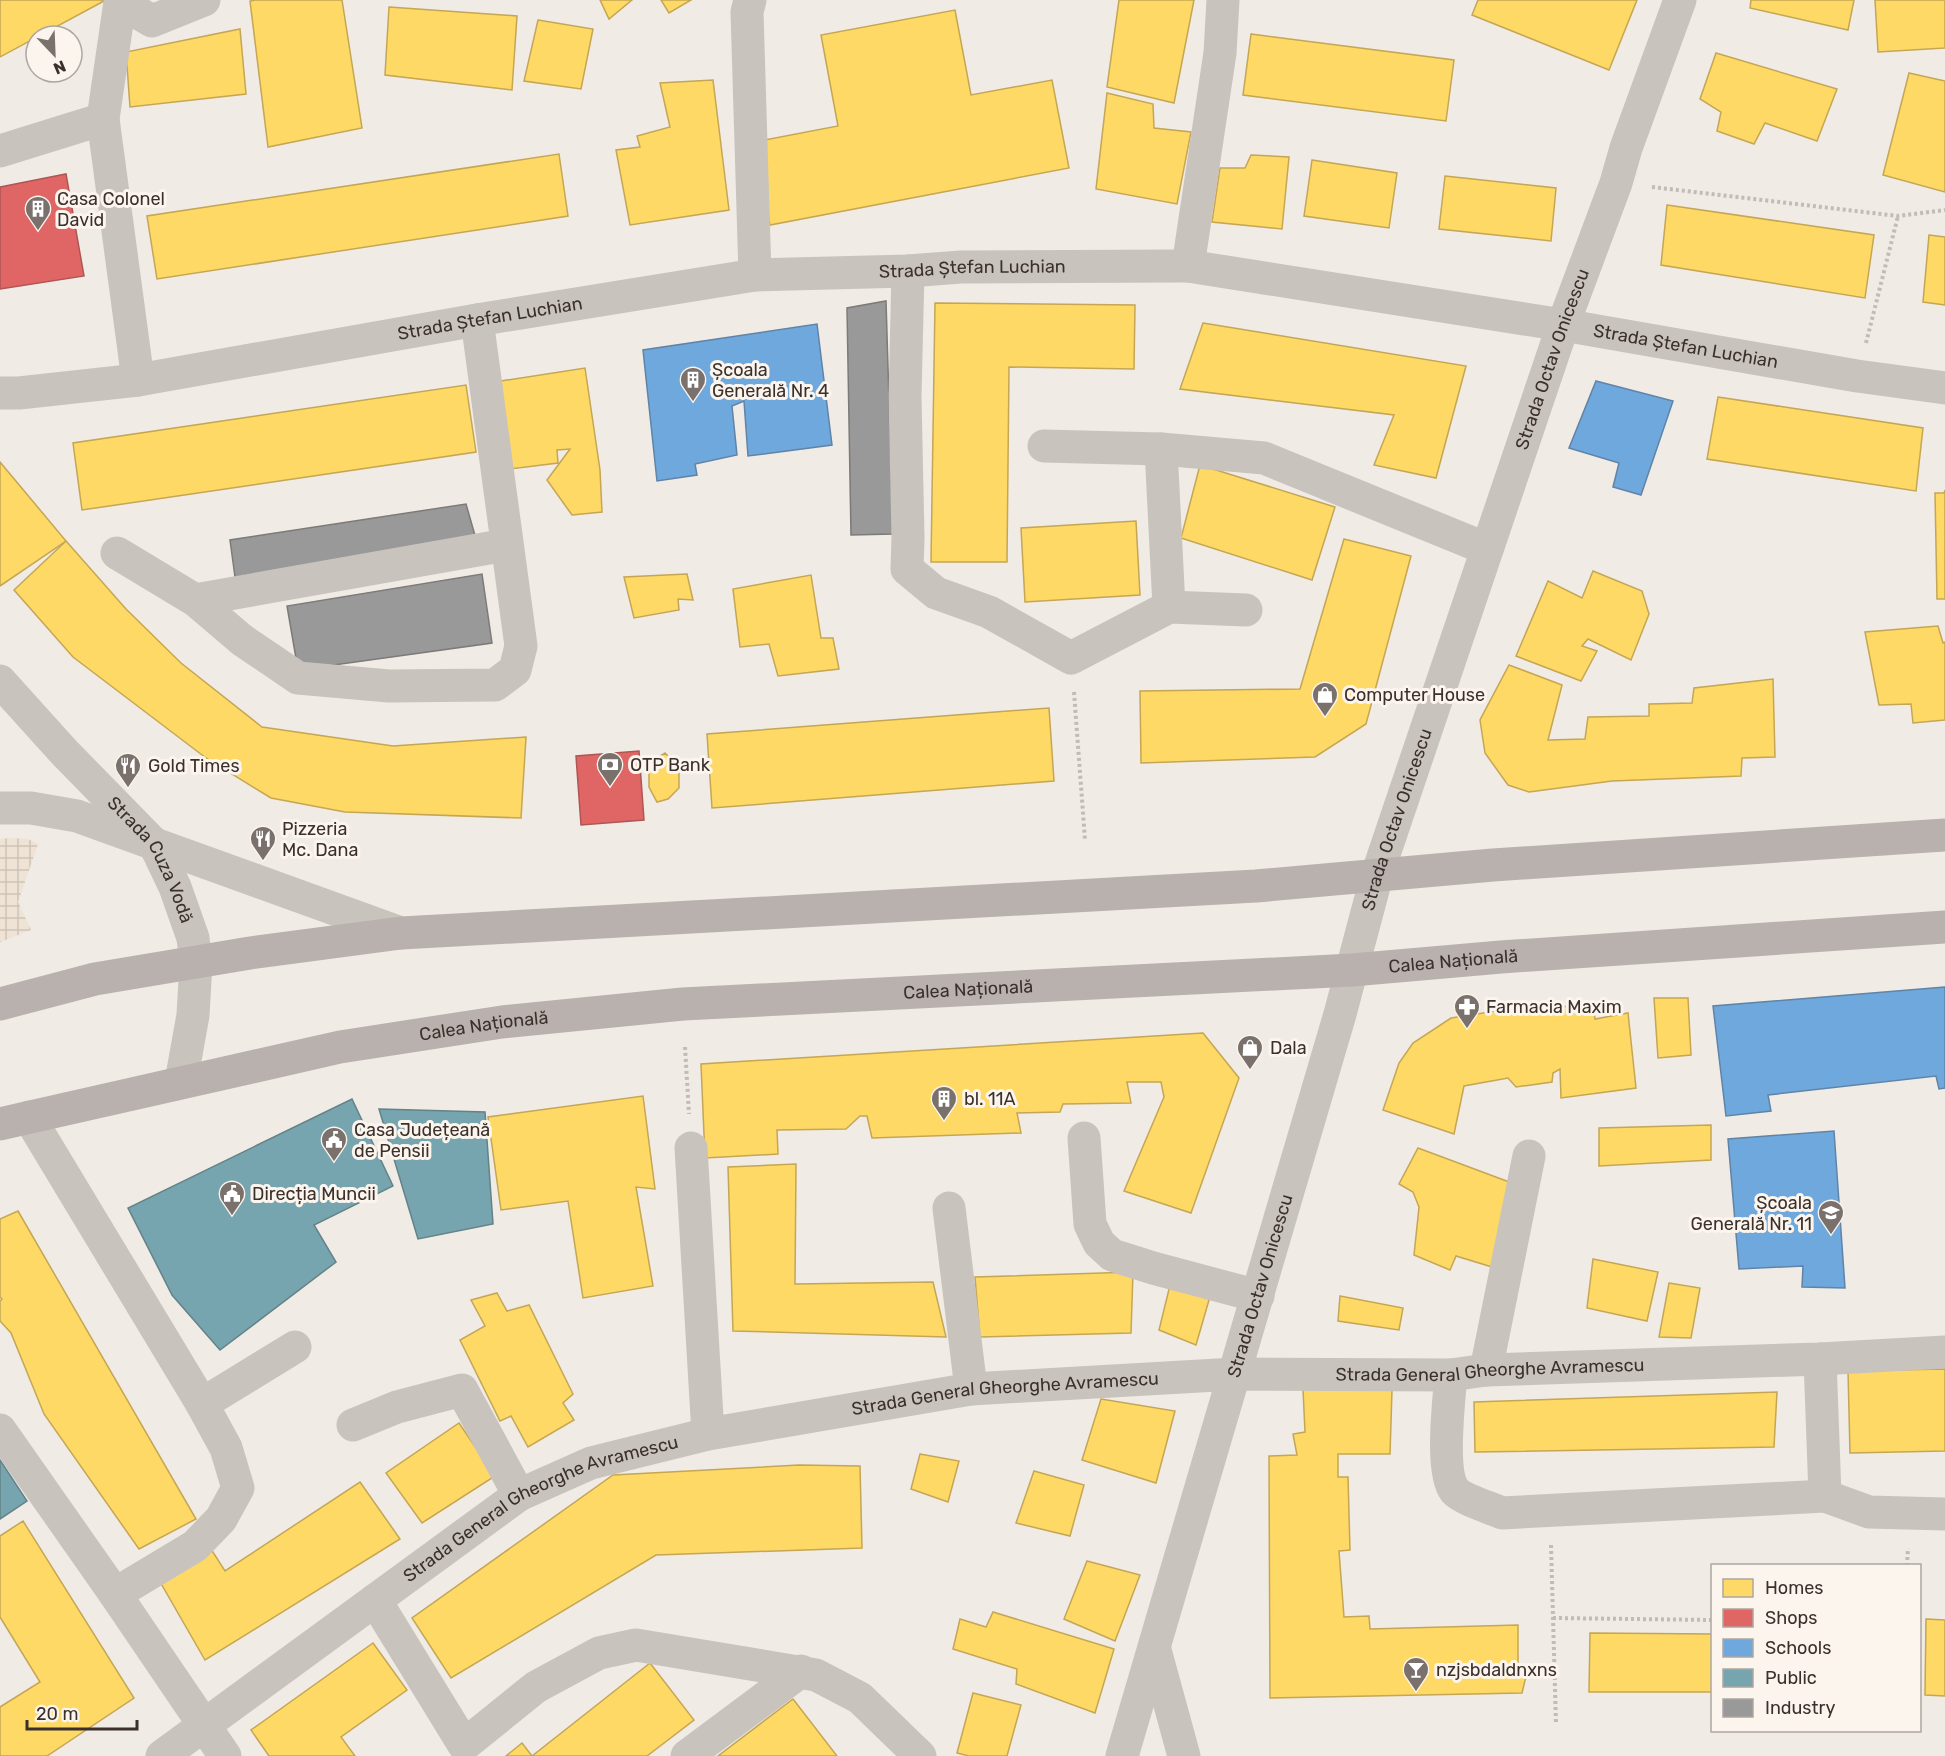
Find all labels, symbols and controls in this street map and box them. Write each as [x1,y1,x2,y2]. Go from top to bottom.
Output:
north arrow [24,24,84,84]
text: N [51,56,69,78]
place label: Casa Colonel David [57,188,165,231]
building icon: Casa Colonel David [23,194,53,232]
street label: Strada Ștefan Luchian [879,256,1066,283]
street label: Strada Octav Onicescu [1511,266,1594,453]
street label: Strada Ștefan Luchian [396,292,584,345]
street label: Strada Ștefan Luchian [1592,319,1780,373]
place label: Școala Generală Nr. 4 [712,359,829,402]
building icon: Școala Generală Nr. 4 [678,365,708,403]
shop icon: Computer House [1310,680,1340,718]
place label: Computer House [1344,684,1485,706]
street label: Strada Octav Onicescu [1357,726,1437,913]
bank icon: OTP Bank [595,750,625,788]
restaurant icon: Gold Times [113,751,143,789]
place label: OTP Bank [630,754,711,776]
place label: Gold Times [148,755,240,777]
street label: Strada Cuza Vodă [103,792,198,926]
place label: Pizzeria Mc. Dana [282,818,358,861]
restaurant icon: Pizzeria Mc. Dana [248,824,278,862]
street label: Calea Națională [1388,945,1519,978]
street label: Calea Națională [903,975,1034,1004]
pharmacy icon: Farmacia Maxim [1452,992,1482,1030]
place label: Farmacia Maxim [1486,996,1622,1018]
street label: Calea Națională [418,1006,549,1046]
shop icon: Dala [1235,1033,1265,1071]
place label: Dala [1270,1037,1307,1059]
building icon: bl. 11A [929,1084,959,1122]
place label: bl. 11A [964,1088,1016,1110]
place label: Casa Județeană de Pensii [354,1119,490,1162]
public building icon: Casa Județeană de Pensii [319,1125,349,1163]
public building icon: Direcția Muncii [217,1179,247,1217]
place label: Direcția Muncii [252,1183,376,1205]
street label: Strada Octav Onicescu [1223,1191,1297,1380]
place label: Școala Generală Nr. 11 [1691,1192,1812,1235]
school or university icon: Școala Generală Nr. 11 [1816,1198,1846,1236]
street label: Strada General Gheorghe Avramescu [1336,1354,1645,1386]
street label: Strada General Gheorghe Avramescu [850,1367,1159,1420]
street label: Strada General Gheorghe Avramescu [399,1431,681,1587]
legend [1711,1564,1921,1732]
text: Homes [1765,1577,1823,1599]
text: Shops [1765,1607,1817,1629]
text: Schools [1765,1637,1831,1659]
bar icon: nzjsbdaldnxns [1401,1655,1431,1693]
place label: nzjsbdaldnxns [1436,1659,1557,1681]
text: Public [1765,1667,1817,1689]
scale bar [27,1693,136,1731]
text: Industry [1765,1697,1835,1719]
text: 20 m [36,1703,78,1725]

